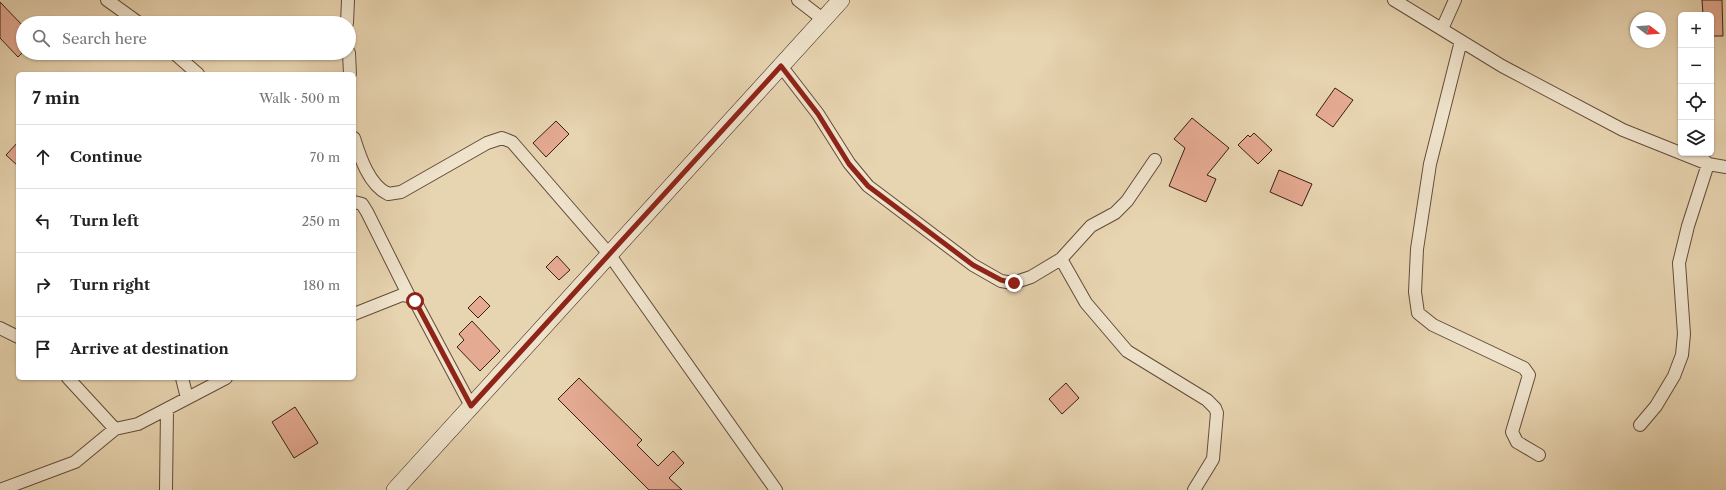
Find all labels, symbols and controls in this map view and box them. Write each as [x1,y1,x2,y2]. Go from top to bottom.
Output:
north arrow [1630,12,1666,48]
map controls [1678,12,1714,156]
button: + [1678,12,1714,48]
search box [16,16,356,60]
icon: search [30,27,52,49]
text: Search here [62,29,147,48]
button: − [1678,48,1714,84]
button: locate [1678,84,1714,120]
text: 7 min [32,88,80,108]
text: Walk · 500 m [259,90,340,106]
button: layers [1678,120,1714,156]
icon: ahead [32,146,54,168]
text: Continue [70,147,142,166]
text: 70 m [310,149,340,165]
icon: left [32,210,54,232]
text: Turn left [70,211,139,230]
text: 250 m [302,213,340,229]
icon: right [32,274,54,296]
route end [1005,274,1023,292]
text: Turn right [70,275,150,294]
text: 180 m [303,277,340,293]
route start [406,292,424,310]
icon: arrive [32,338,54,360]
text: Arrive at destination [70,339,229,358]

